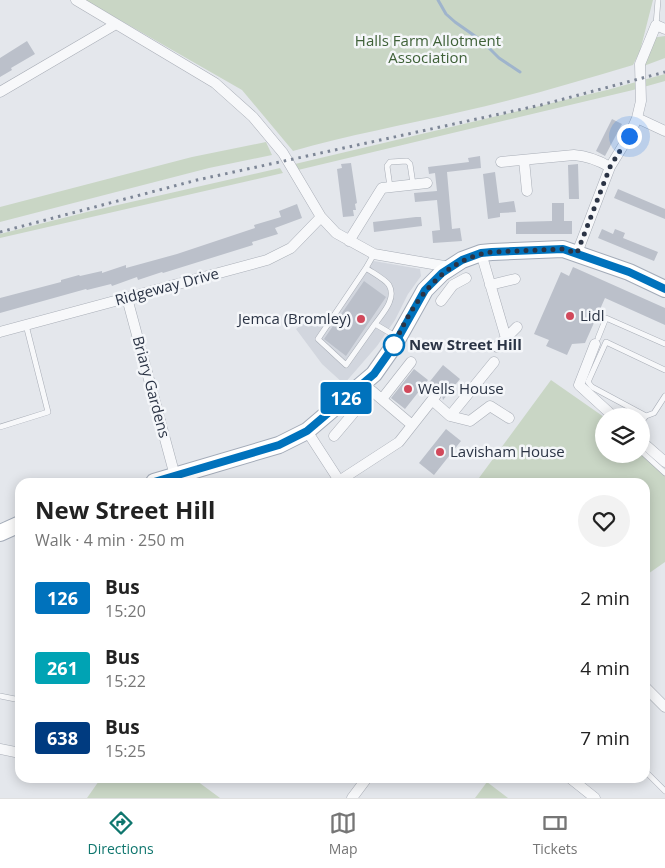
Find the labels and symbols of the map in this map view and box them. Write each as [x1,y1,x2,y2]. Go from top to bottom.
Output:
park label: Halls Farm Allotment Association [355,30,501,67]
your location [617,124,642,149]
street label: Ridgeway Drive [113,263,221,310]
place label: Lidl [580,305,605,325]
place label: Jemca (Bromley) [236,308,351,328]
marker: Lidl [564,310,576,322]
marker: Jemca (Bromley) [355,313,367,325]
street label: Briary Gardens [129,334,175,440]
marker: New Street Hill [383,334,405,356]
place label: New Street Hill [409,334,522,354]
place label: Wells House [418,378,504,398]
line badge: 126 [317,382,375,414]
marker: Wells House [402,383,414,395]
place label: Lavisham House [450,441,565,461]
marker: Lavisham House [434,446,446,458]

